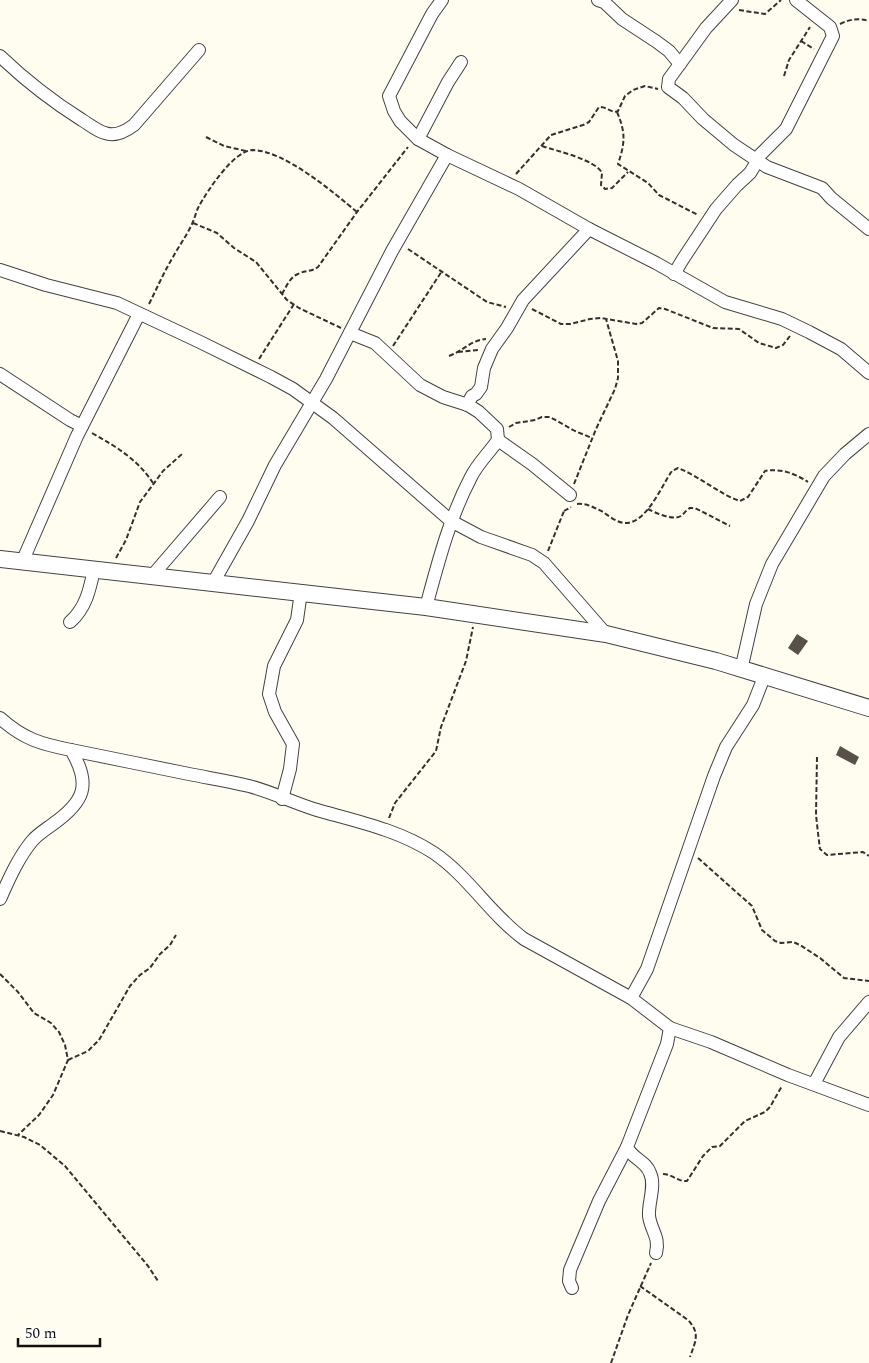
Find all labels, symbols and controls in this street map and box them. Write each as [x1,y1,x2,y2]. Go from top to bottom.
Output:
scale bar [18,1316,100,1348]
text: 50 m [25,1322,57,1345]

